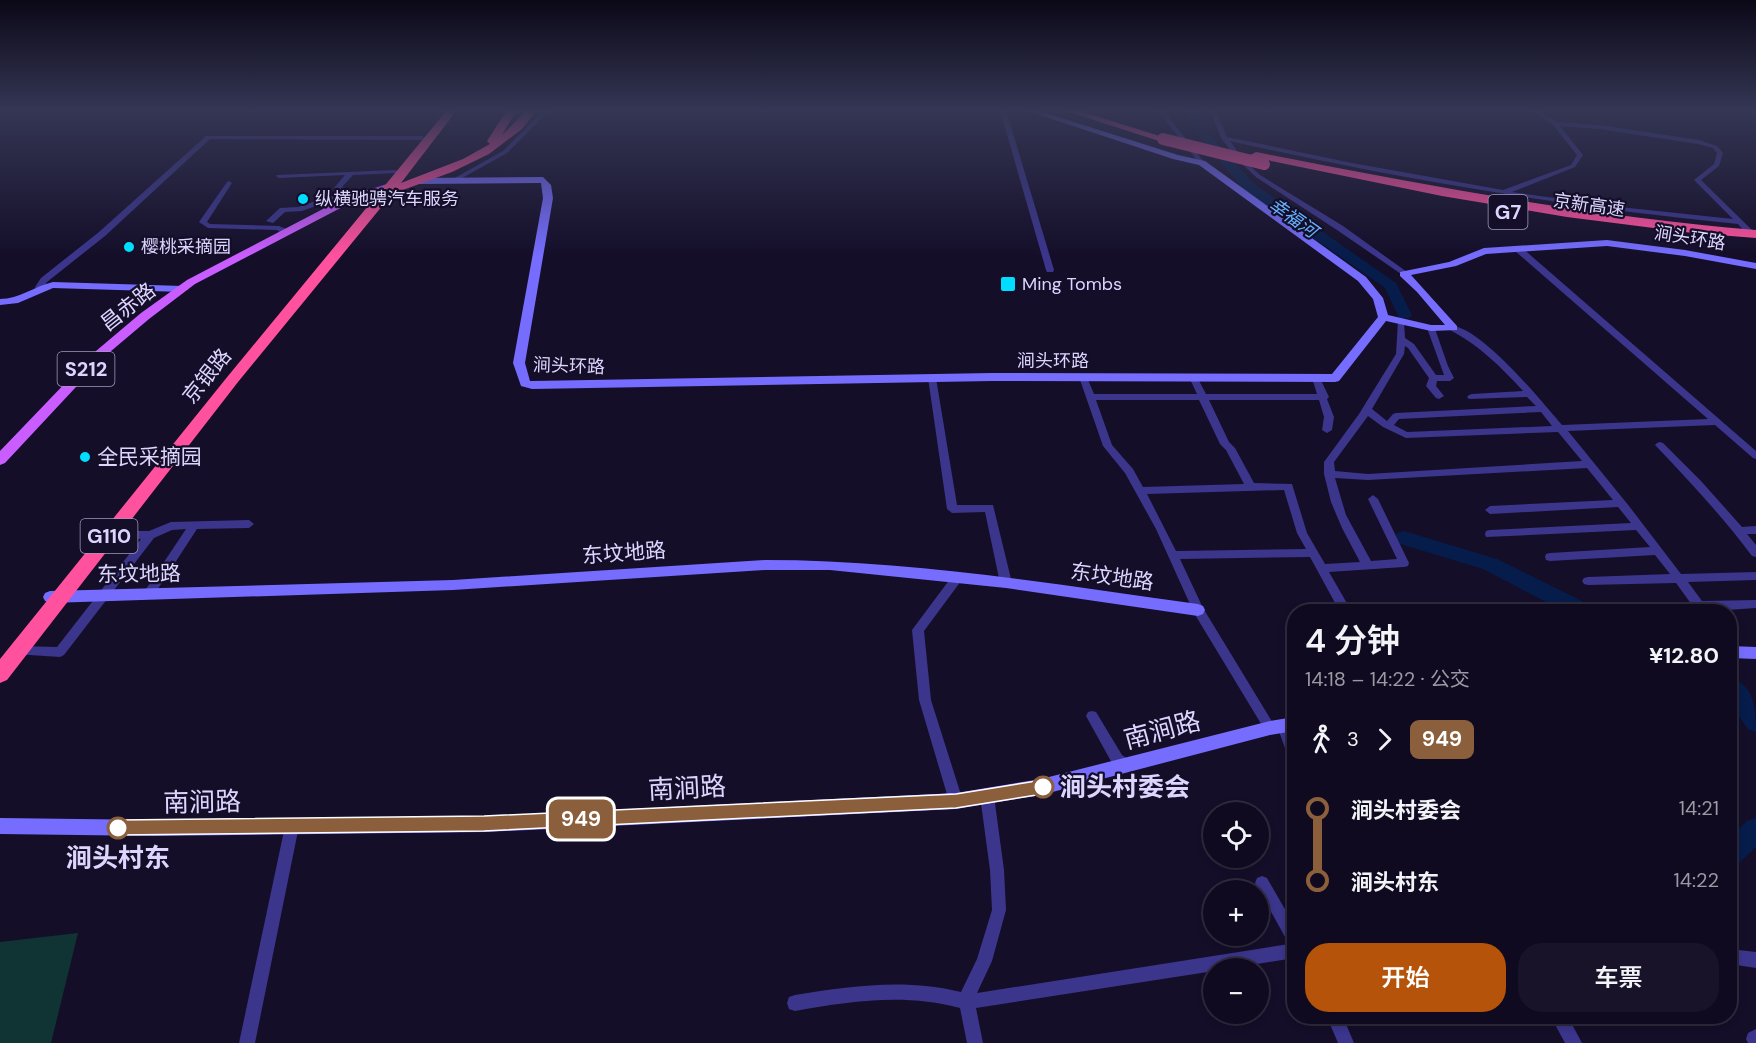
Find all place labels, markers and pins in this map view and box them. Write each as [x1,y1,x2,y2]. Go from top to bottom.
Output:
place label: 纵横驰骋汽车服务 [315,187,459,211]
marker: 纵横驰骋汽车服务 [296,192,310,206]
place label: 樱桃采摘园 [141,235,231,259]
marker: 樱桃采摘园 [122,240,136,254]
place label: Ming Tombs [1022,272,1122,296]
marker: Ming Tombs [999,275,1017,293]
place label: 全民采摘园 [97,443,202,471]
marker: 全民采摘园 [78,450,92,464]
place label: 涧头村委会 [1060,770,1190,804]
marker: 涧头村委会 [1032,776,1054,798]
marker: 涧头村东 [107,817,129,839]
place label: 涧头村东 [66,841,170,875]

